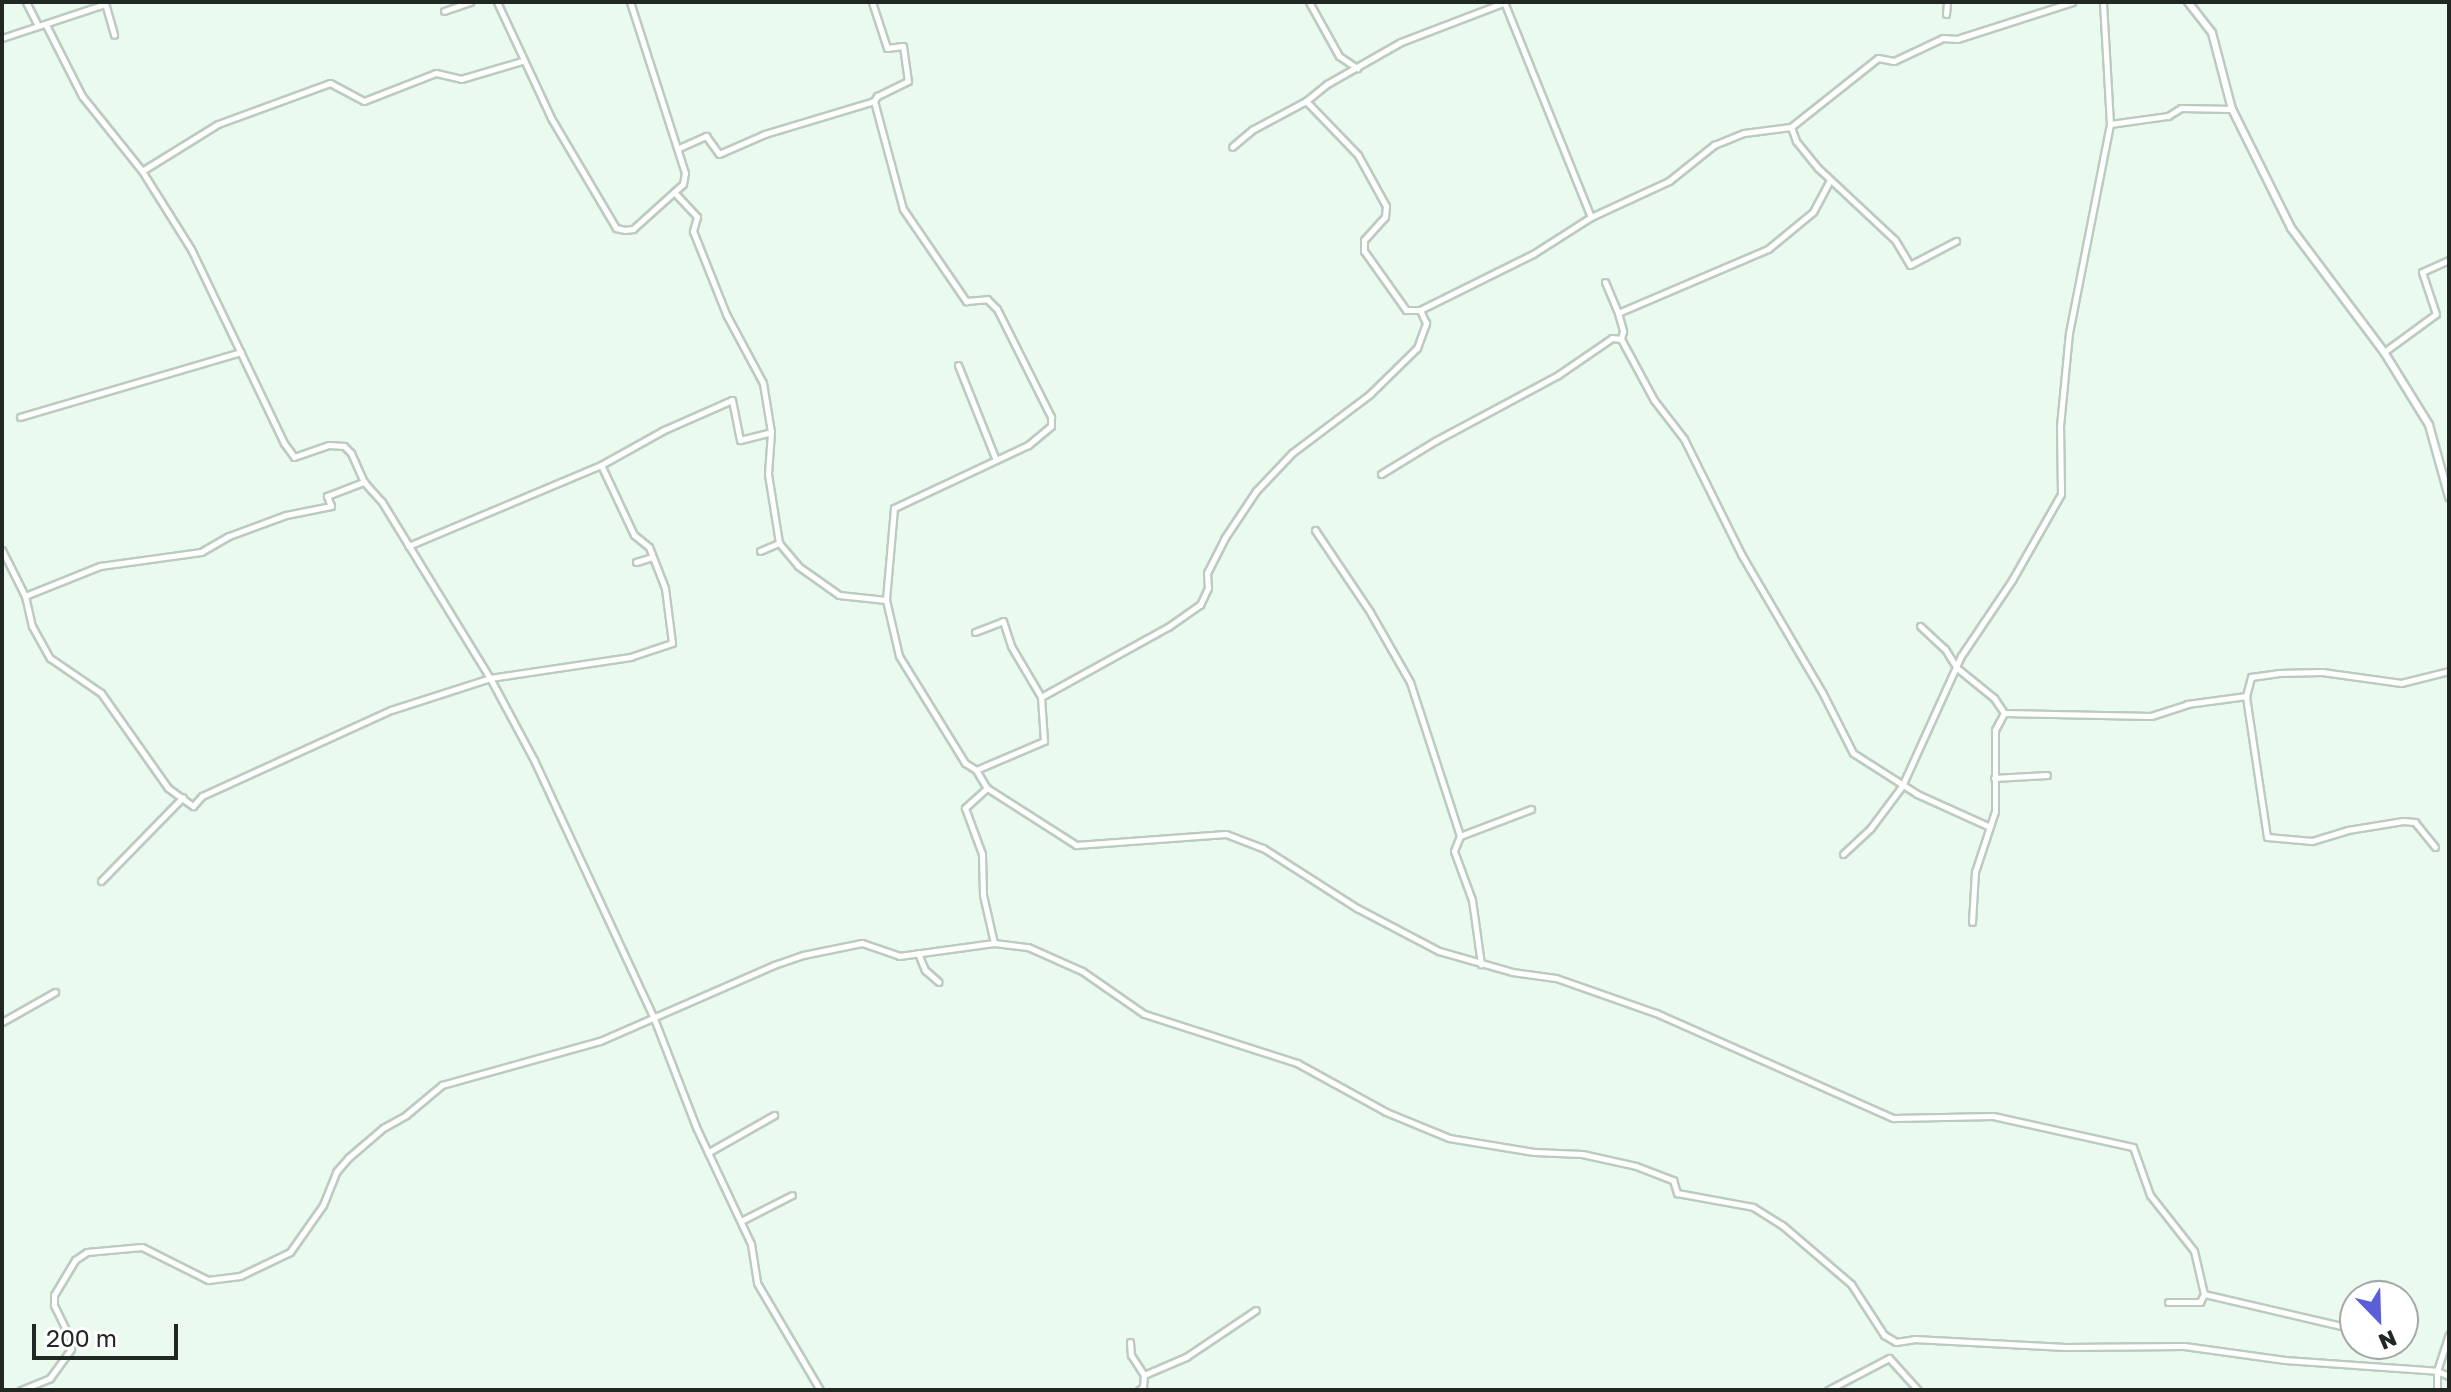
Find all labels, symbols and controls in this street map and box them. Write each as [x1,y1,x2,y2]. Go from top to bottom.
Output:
north arrow [2339,1280,2419,1360]
scale bar [36,1308,182,1358]
text: 200 m [46,1323,117,1352]
text: N [2375,1325,2401,1356]

